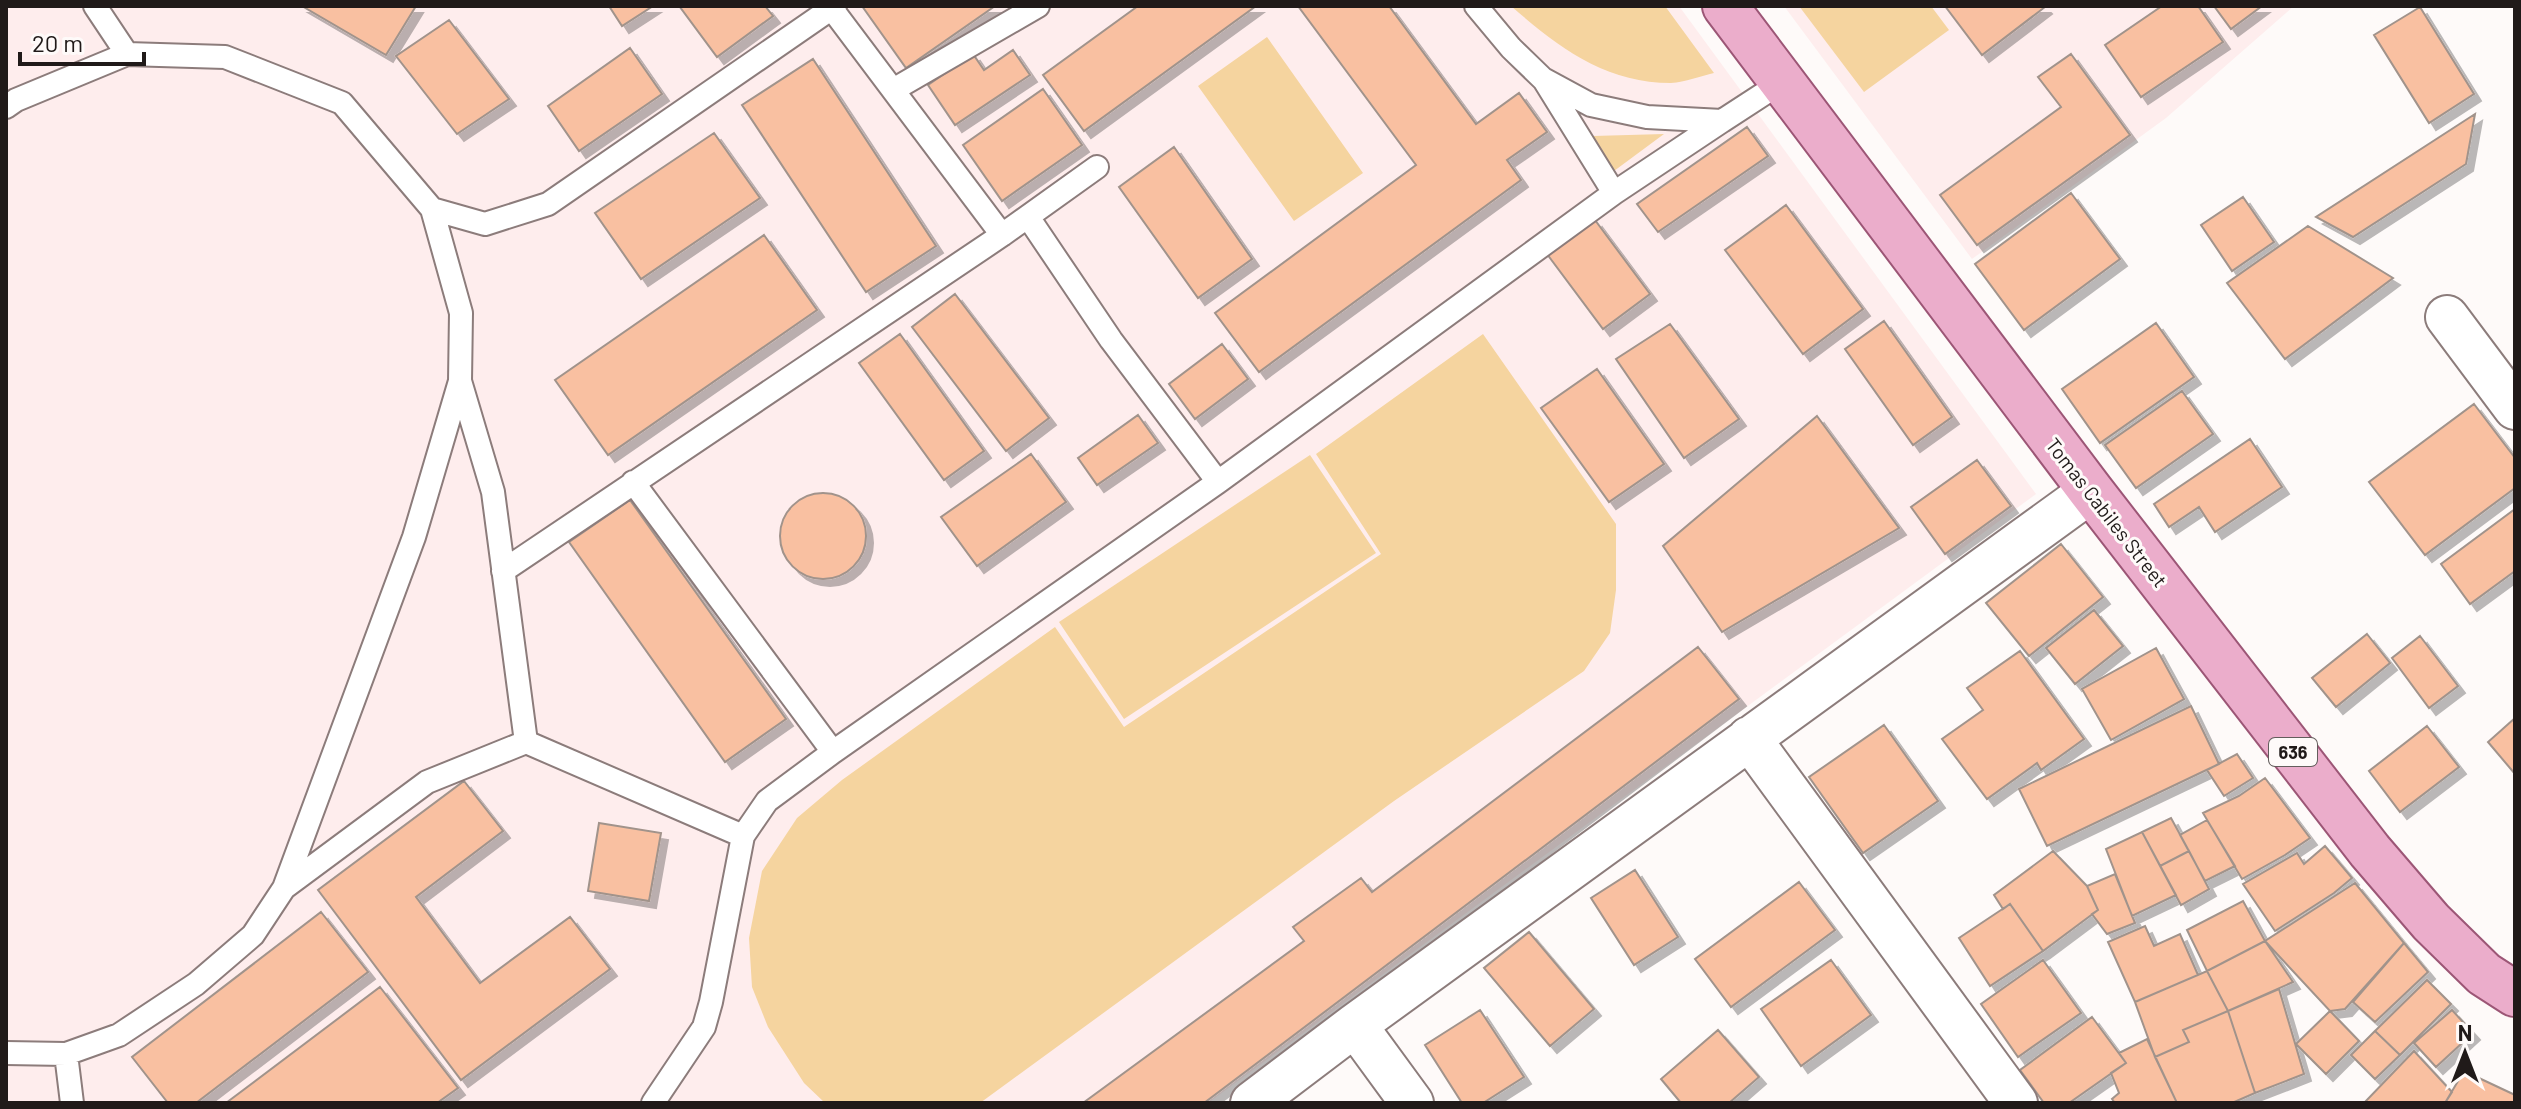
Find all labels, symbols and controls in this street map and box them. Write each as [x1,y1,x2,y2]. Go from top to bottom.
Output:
scale bar [20,16,144,66]
text: 20 m [32,28,83,57]
street label: Tomas Cabiles Street [2041,433,2173,591]
road number: 636 [2269,738,2317,766]
north arrow [2425,1013,2505,1093]
text: N [2458,1019,2472,1045]

